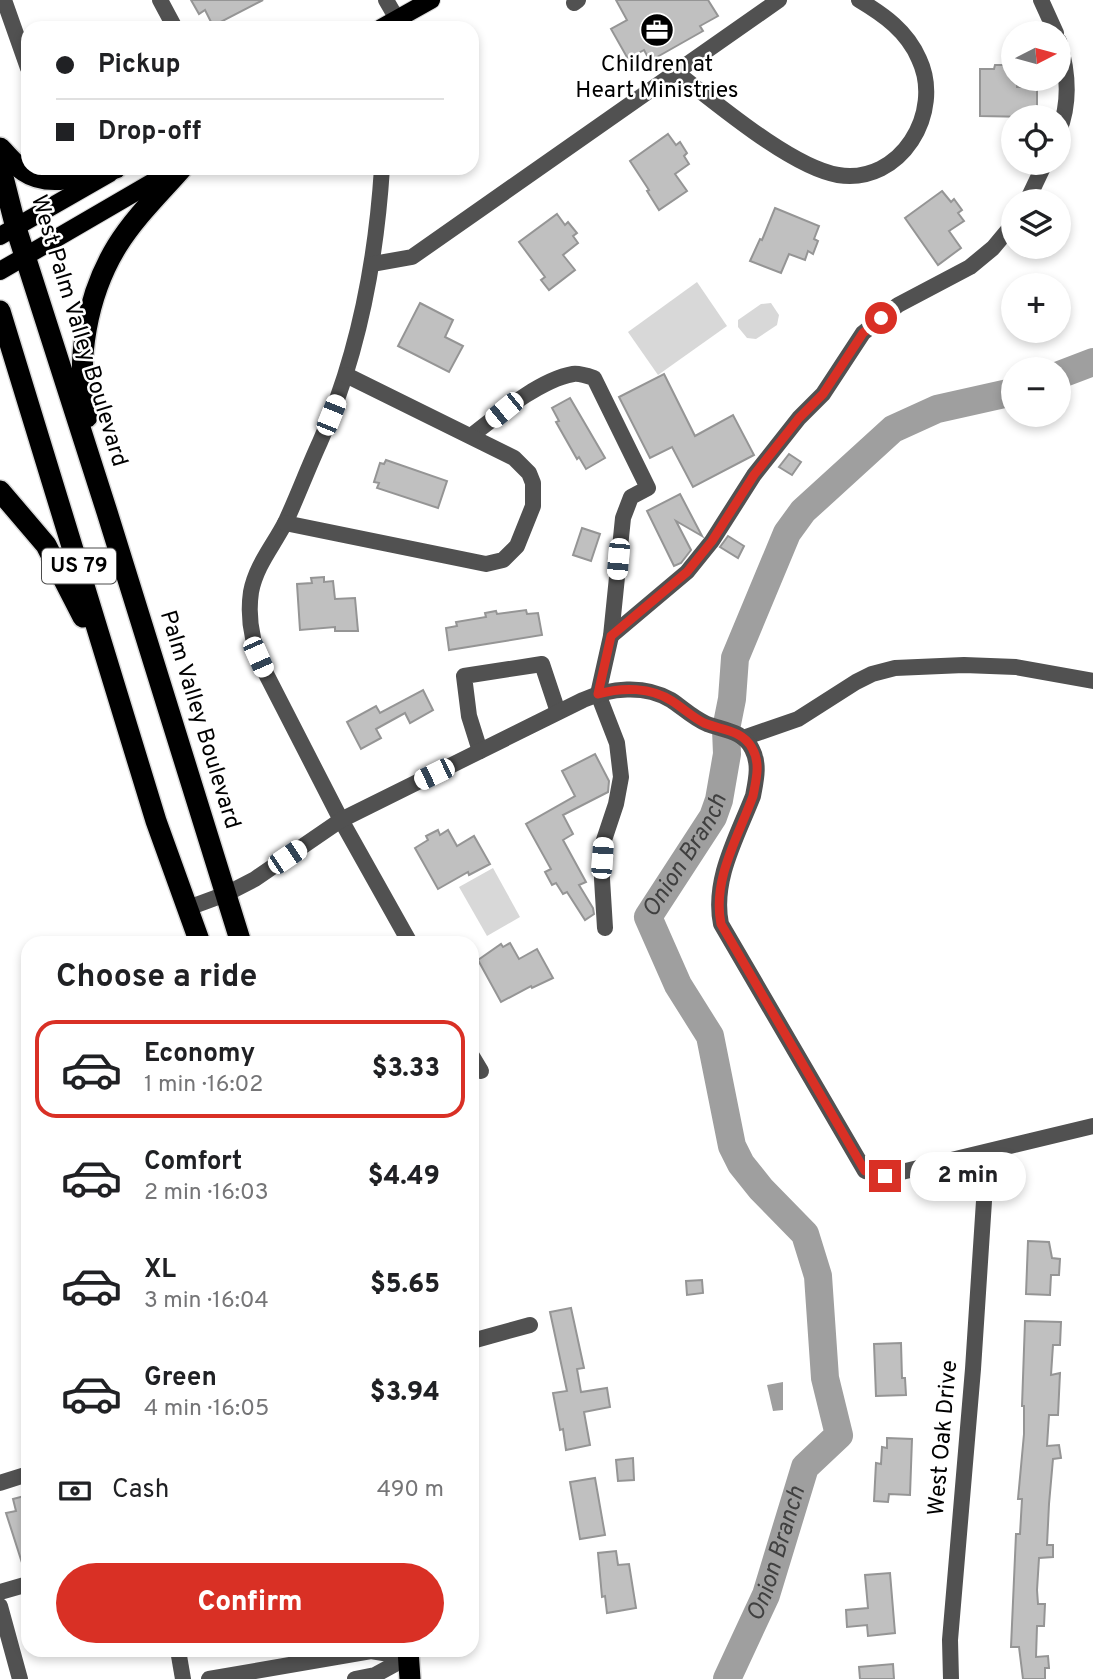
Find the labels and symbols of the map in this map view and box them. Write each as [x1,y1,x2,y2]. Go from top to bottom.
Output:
office icon: Children at Heart Ministries [638,11,676,49]
north arrow [1001,21,1071,91]
place label: Children at Heart Ministries [575,51,739,106]
street label: West Palm Valley Boulevard [23,192,133,470]
route start [865,302,897,334]
car [482,389,527,431]
car [314,392,349,438]
car [606,537,631,581]
road number: US 79 [42,548,116,584]
street label: Palm Valley Boulevard [152,607,246,833]
car [240,634,277,680]
car [411,755,458,793]
water label: Onion Branch [636,790,735,924]
car [591,836,614,880]
car [264,837,311,877]
callout: 2 min [910,1152,1025,1200]
route end [869,1160,901,1192]
street label: West Oak Drive [923,1359,965,1517]
water label: Onion Branch [741,1483,813,1627]

